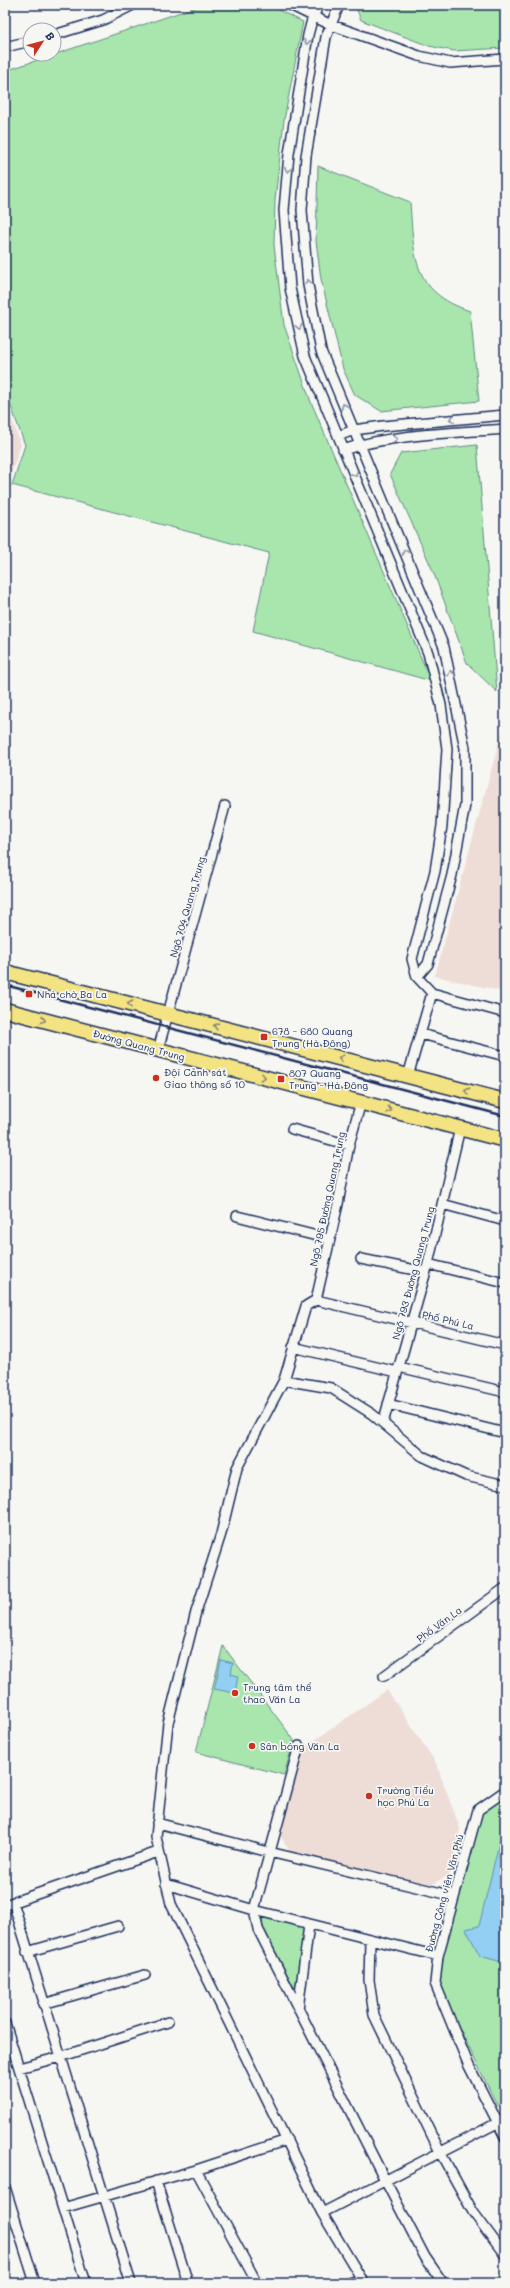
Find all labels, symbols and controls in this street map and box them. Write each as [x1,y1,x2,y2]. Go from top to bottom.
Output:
north arrow [22,22,62,62]
text: B [42,28,59,43]
one-way arrow [303,39,312,45]
one-way arrow [283,167,292,173]
one-way arrow [303,279,312,285]
one-way arrow [294,324,302,330]
one-way arrow [341,403,349,411]
one-way arrow [449,415,455,424]
one-way arrow [392,435,398,444]
one-way arrow [350,471,358,478]
one-way arrow [402,548,410,555]
one-way arrow [447,670,455,677]
street label: Ngõ 704 Quang Trung [166,855,208,959]
place label: Nhà chờ Ba La [37,987,107,1001]
marker: Nhà chờ Ba La [24,989,34,999]
one-way arrow [126,1000,133,1008]
one-way arrow [39,1015,46,1024]
one-way arrow [212,1022,219,1031]
place label: 678 - 680 Quang Trung (Hà Đông) [272,1024,353,1050]
street label: Đường Quang Trung [91,1026,187,1064]
marker: 678 - 680 Quang Trung (Hà Đông) [259,1032,269,1042]
one-way arrow [338,1055,345,1063]
place label: Đội Cảnh sát Giao thông số 10 [164,1065,245,1091]
place label: 807 Quang Trung - Hà Đông [289,1066,368,1092]
one-way arrow [260,1072,267,1081]
marker: Đội Cảnh sát Giao thông số 10 [151,1073,161,1083]
marker: 807 Quang Trung - Hà Đông [276,1074,286,1084]
one-way arrow [464,1087,471,1096]
one-way arrow [386,1105,393,1114]
street label: Ngõ 795 Đường Quang Trung [306,1130,348,1268]
street label: Ngõ 793 Đường Quang Trung [388,1205,438,1341]
street label: Phố Phú La [421,1307,475,1333]
street label: Phố Văn La [413,1603,465,1645]
place label: Trung tâm thể thao Văn La [243,1680,312,1706]
marker: Trung tâm thể thao Văn La [230,1688,240,1698]
place label: Sân bóng Văn La [260,1739,340,1753]
marker: Sân bóng Văn La [247,1741,257,1751]
place label: Trường Tiểu học Phú La [377,1783,434,1809]
marker: Trường Tiểu học Phú La [364,1791,374,1801]
street label: Đường Công viên Văn Phú [421,1832,467,1954]

